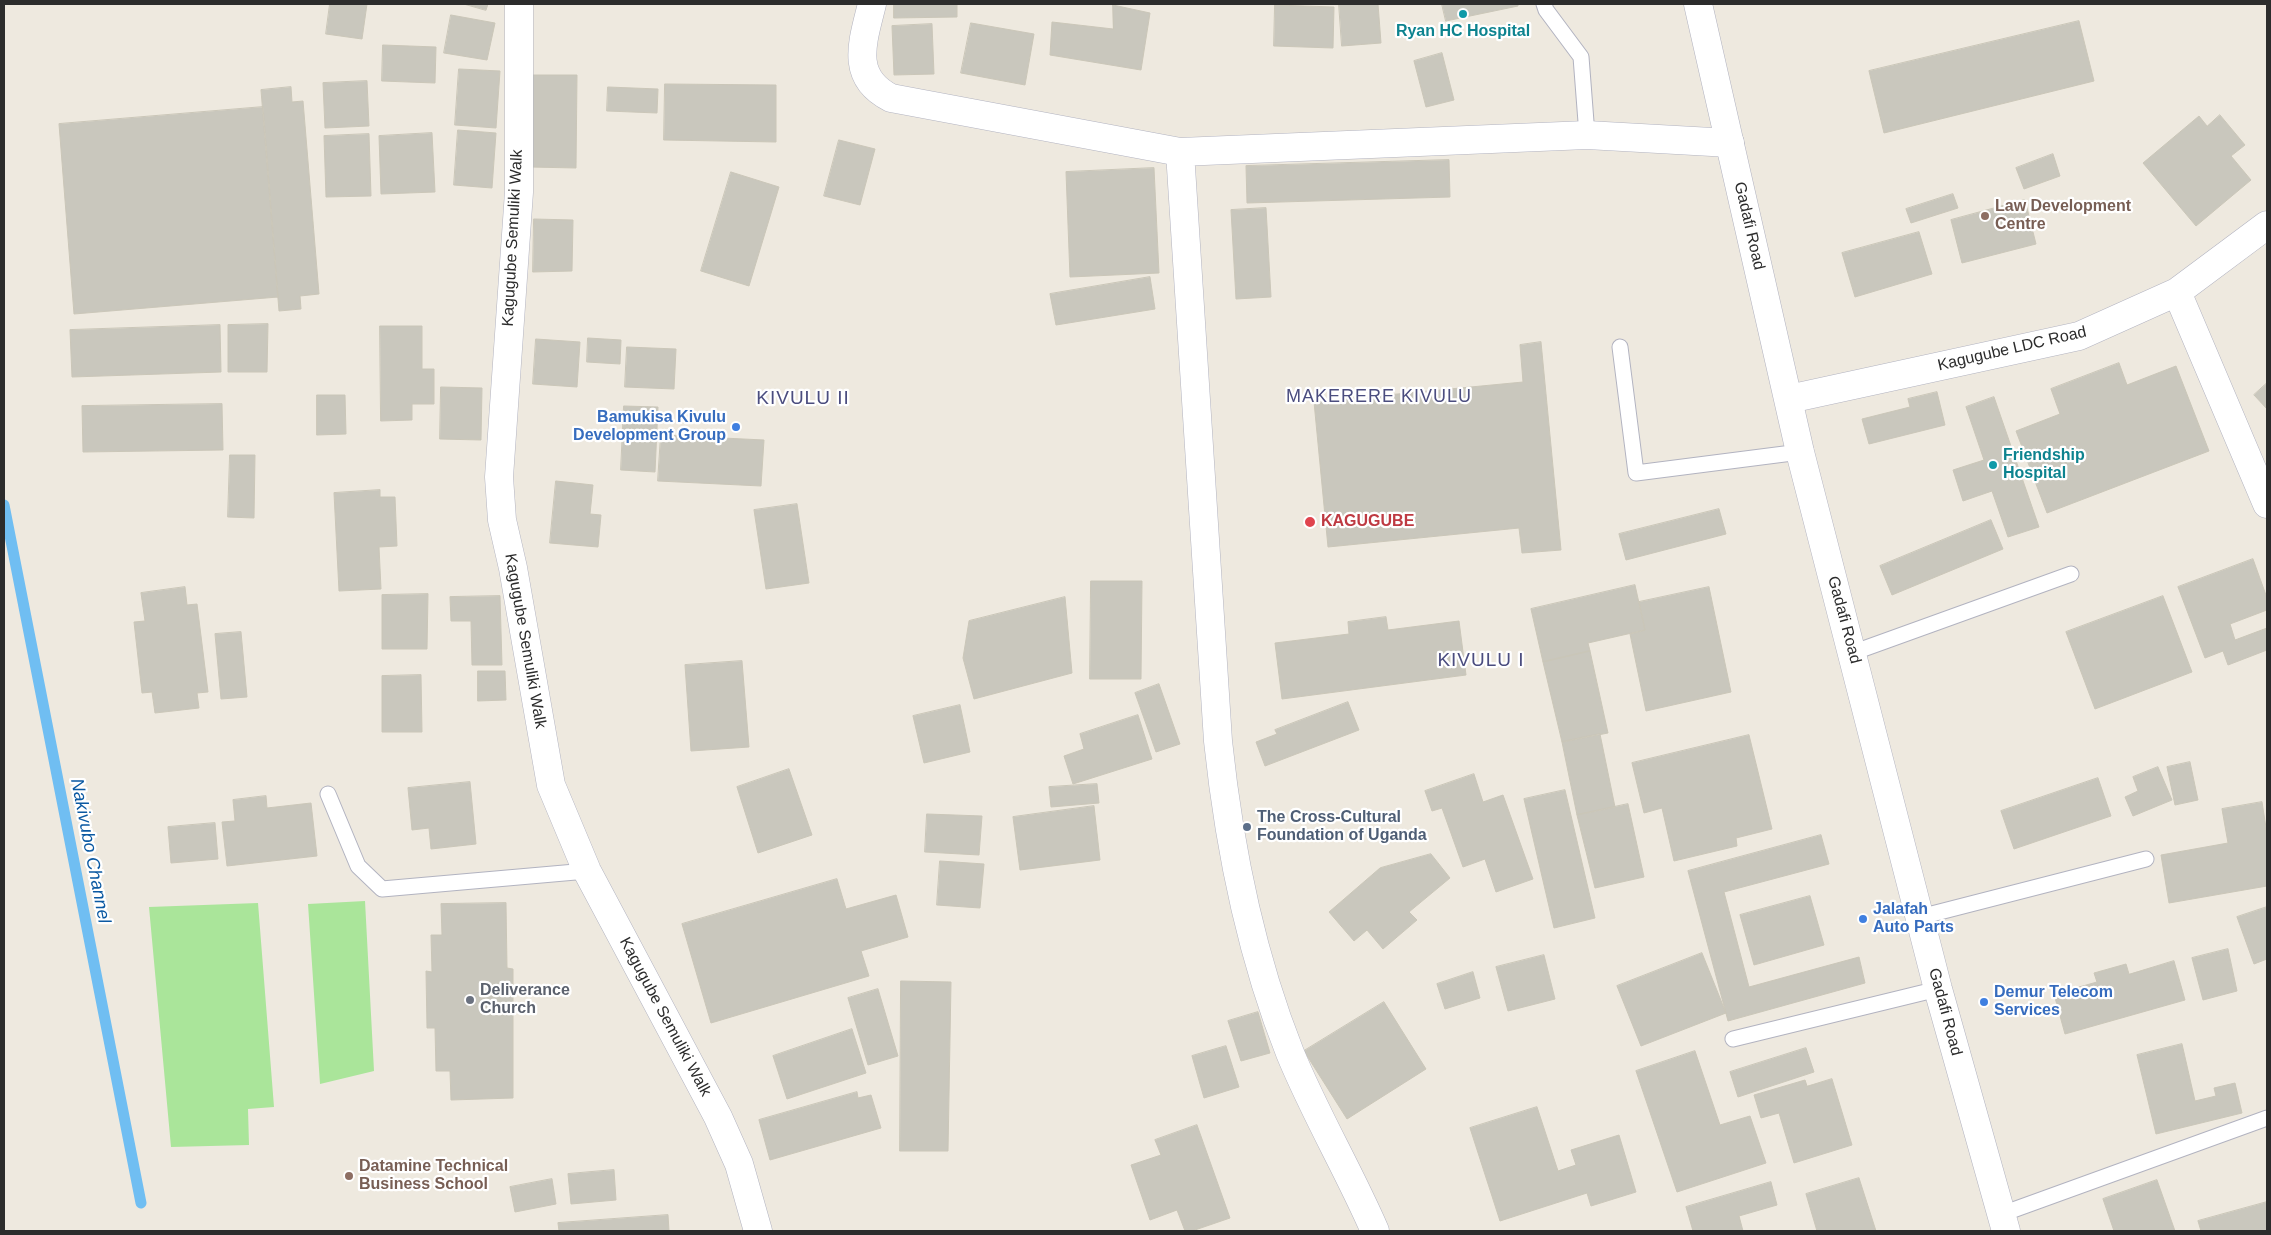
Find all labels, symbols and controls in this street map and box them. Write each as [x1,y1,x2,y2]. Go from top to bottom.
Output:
marker: Ryan HC Hospital [1457,8,1469,20]
place label: Ryan HC Hospital [1396,22,1530,42]
street label: Kagugube Semuliki Walk [499,149,527,327]
street label: Gadafi Road [1730,180,1768,272]
place label: Law Development Centre [1995,197,2131,235]
marker: Law Development Centre [1979,210,1991,222]
street label: Kagugube LDC Road [1936,323,2088,375]
district label: MAKERERE KIVULU [1284,386,1474,408]
district label: KIVULU II [755,388,851,410]
place label: Bamukisa Kivulu Development Group [573,408,726,446]
marker: Bamukisa Kivulu Development Group [730,421,742,433]
place label: Friendship Hospital [2003,446,2085,484]
marker: Friendship Hospital [1987,459,1999,471]
place label: KAGUGUBE [1321,512,1414,532]
marker: KAGUGUBE [1303,515,1317,529]
street label: Kagugube Semuliki Walk [500,552,550,730]
street label: Gadafi Road [1823,574,1865,666]
district label: KIVULU I [1436,650,1526,672]
water label: Nakivubo Channel [65,777,115,925]
place label: The Cross-Cultural Foundation of Uganda [1257,808,1427,846]
marker: The Cross-Cultural Foundation of Uganda [1241,821,1253,833]
place label: Jalafah Auto Parts [1873,900,1954,938]
marker: Jalafah Auto Parts [1857,913,1869,925]
street label: Kagugube Semuliki Walk [615,934,715,1100]
street label: Gadafi Road [1924,966,1966,1058]
place label: Deliverance Church [480,981,570,1019]
place label: Demur Telecom Services [1994,983,2113,1021]
marker: Deliverance Church [464,994,476,1006]
marker: Demur Telecom Services [1978,996,1990,1008]
place label: Datamine Technical Business School [359,1157,508,1195]
marker: Datamine Technical Business School [343,1170,355,1182]

